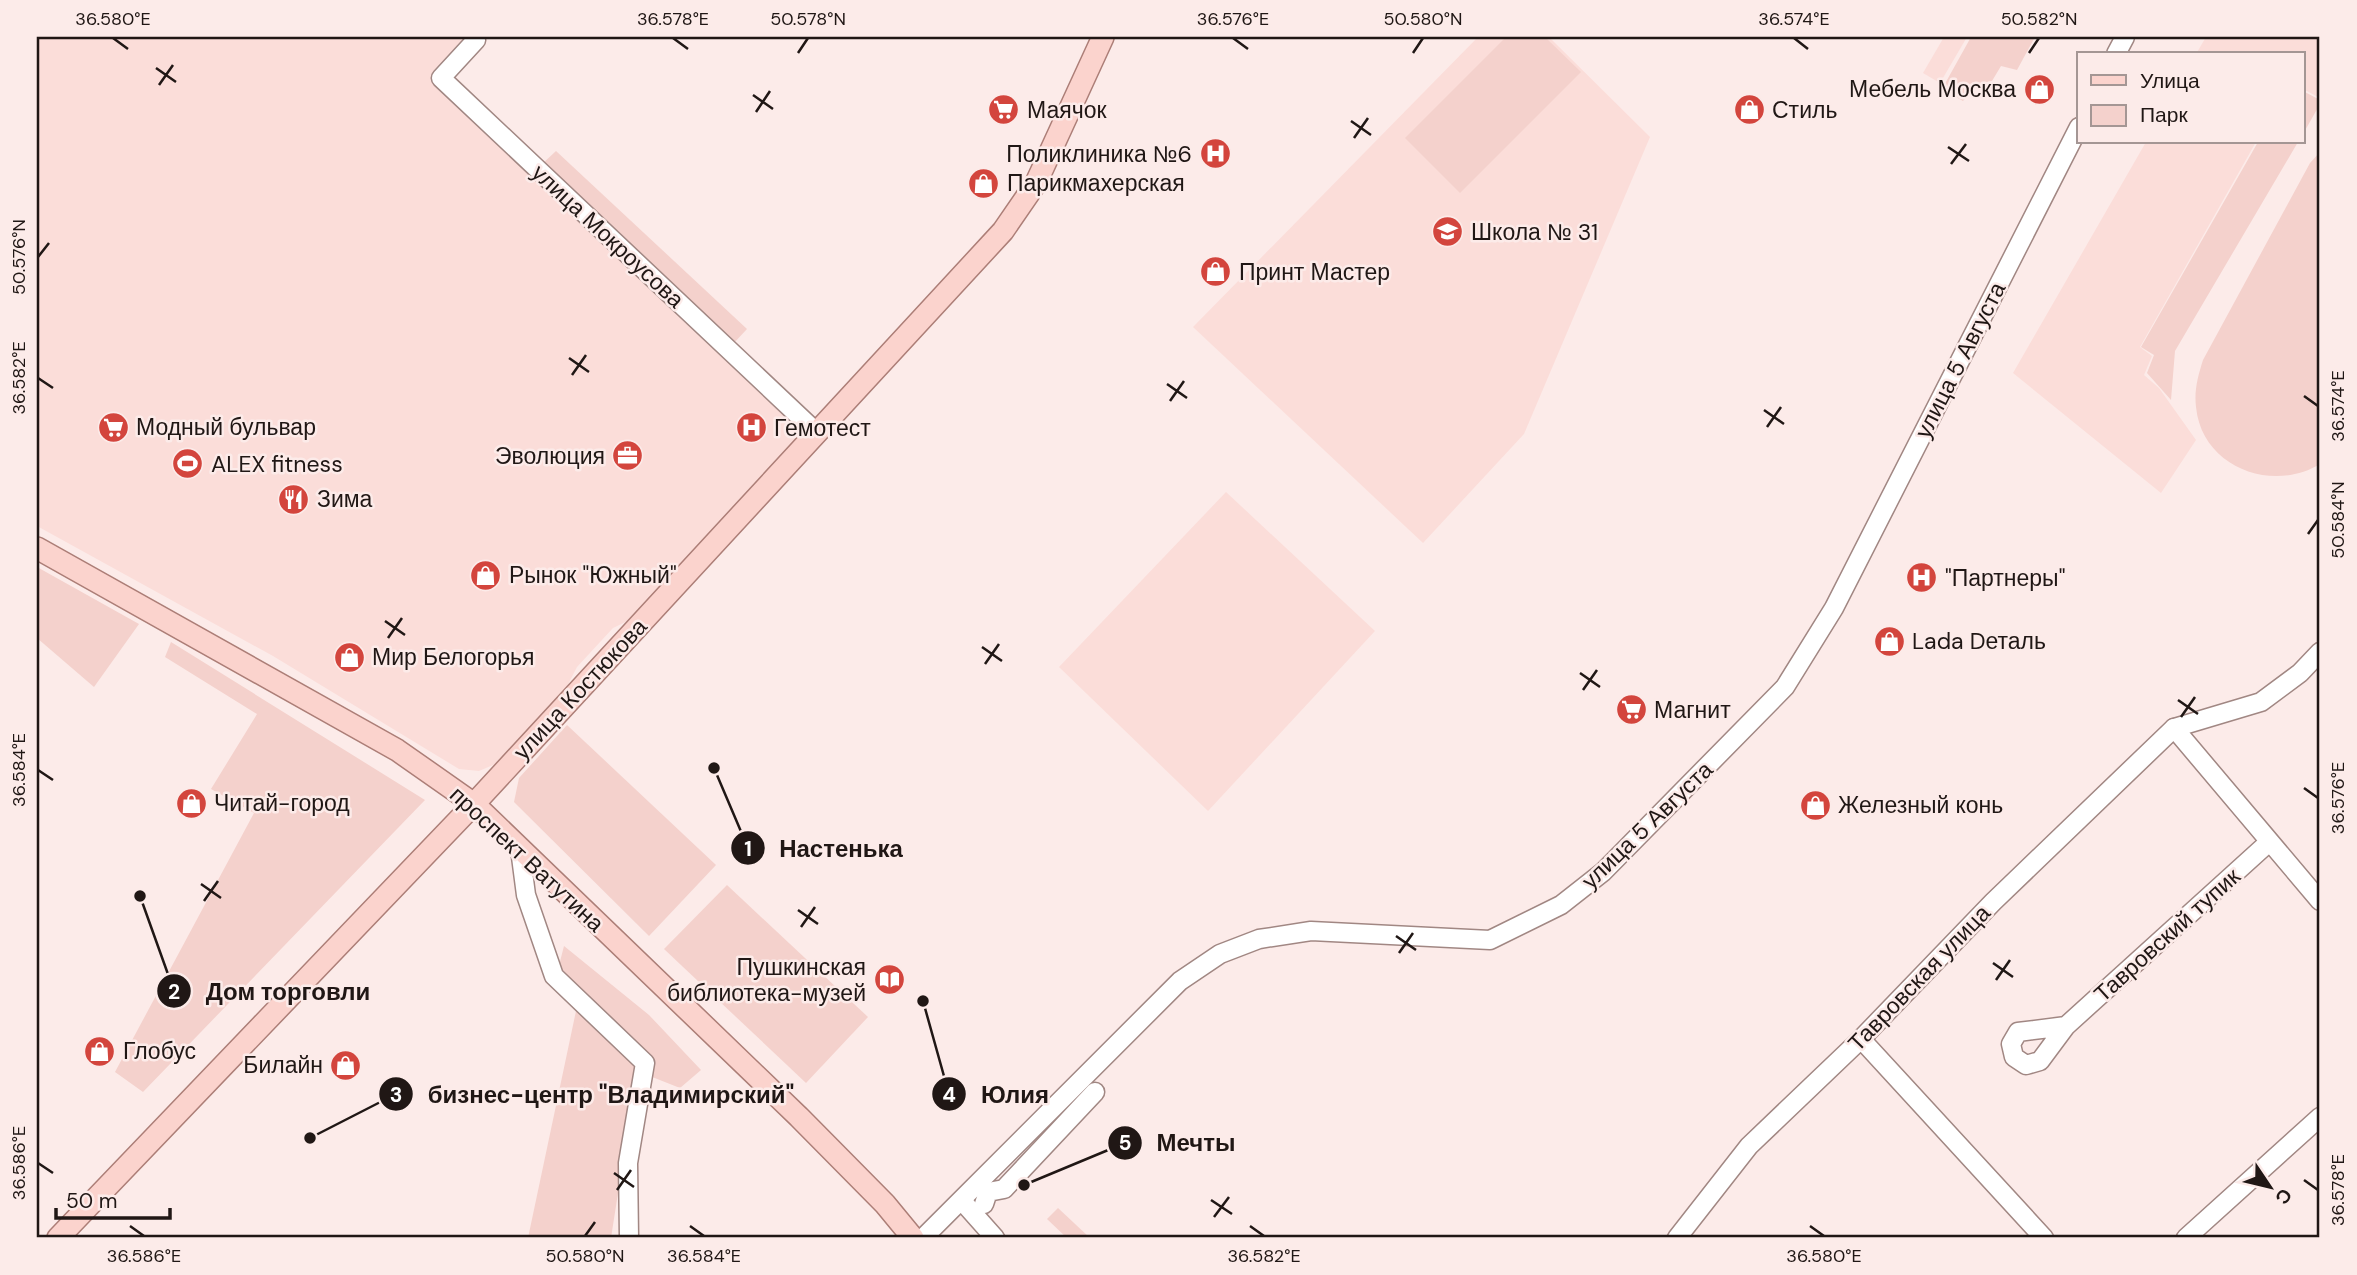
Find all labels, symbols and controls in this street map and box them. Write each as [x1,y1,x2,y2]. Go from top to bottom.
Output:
text: 36.580°E [75,7,151,31]
text: 36.578°E [637,7,709,31]
text: 50.578°N [770,7,846,31]
text: 36.576°E [1197,7,1269,31]
text: 50.580°N [1384,7,1462,31]
text: 36.574°E [1758,7,1830,31]
text: 50.582°N [2001,7,2077,31]
legend [2077,52,2304,144]
text: Улица [2140,67,2200,95]
shop icon: Мебель Москва [2022,72,2056,106]
place label: Мебель Москва [1849,74,2016,104]
supermarket icon: Маячок [987,93,1021,127]
shop icon: Стиль [1732,93,1766,127]
place label: Маячок [1027,95,1107,125]
place label: Стиль [1772,95,1837,125]
text: Парк [2140,101,2188,129]
hospital icon: Поликлиника №6 [1198,137,1232,171]
place label: Поликлиника №6 [1006,139,1192,169]
street label: улица Мокроусова [526,158,691,314]
shop icon: Парикмахерская [967,166,1001,200]
place label: Парикмахерская [1007,168,1185,198]
school or university icon: Школа № 31 [1431,215,1465,249]
place label: Школа № 31 [1471,217,1598,247]
text: 50.576°N [7,219,31,295]
shop icon: Принт Мастер [1199,255,1233,289]
place label: Принт Мастер [1239,257,1390,287]
street label: улица 5 Августа [1908,277,2012,443]
text: 36.582°E [7,341,31,415]
text: 36.574°E [2326,370,2350,442]
supermarket icon: Модный бульвар [96,410,130,444]
hospital icon: Гемотест [734,411,768,445]
place label: Модный бульвар [136,412,316,442]
place label: Гемотест [774,413,871,443]
office icon: Эволюция [611,439,645,473]
place label: Эволюция [495,441,605,471]
sports icon: ALEX fitness [171,447,205,481]
place label: ALEX fitness [211,449,343,479]
text: 50.584°N [2326,481,2350,559]
restaurant icon: Зима [277,482,311,516]
place label: Зима [317,484,373,514]
shop icon: Рынок "Южный" [469,558,503,592]
place label: Рынок "Южный" [509,560,677,590]
hospital icon: "Партнеры" [1905,561,1939,595]
place label: "Партнеры" [1945,563,2065,593]
street label: улица Костюкова [507,612,653,766]
shop icon: Lada Dеталь [1872,624,1906,658]
place label: Lada Dеталь [1912,626,2046,656]
shop icon: Мир Белогорья [332,640,366,674]
place label: Мир Белогорья [372,642,534,672]
supermarket icon: Магнит [1614,693,1648,727]
place label: Магнит [1654,695,1731,725]
text: 36.584°E [7,733,31,807]
street label: улица 5 Августа [1575,755,1719,895]
text: 36.576°E [2326,762,2350,834]
street label: проспект Ватутина [443,780,611,938]
shop icon: Читай-город [174,786,208,820]
place label: Читай-город [214,788,350,818]
shop icon: Железный конь [1798,788,1832,822]
place label: Железный конь [1838,790,2003,820]
callout: Настенька [730,826,917,871]
text: Настенька [779,833,904,864]
text: 1 [744,835,752,863]
street label: Тавровский тупик [2088,861,2247,1009]
street label: Тавровская улица [1841,898,1997,1058]
place label: Пушкинская библиотека-музей [667,952,866,1008]
library icon: Пушкинская библиотека-музей [872,963,906,997]
callout: Дом торговли [156,969,384,1014]
text: Дом торговли [206,976,370,1007]
text: 2 [168,978,180,1006]
shop icon: Глобус [83,1034,117,1068]
place label: Глобус [123,1036,196,1066]
shop icon: Билайн [329,1048,363,1082]
place label: Билайн [243,1050,323,1080]
callout: бизнес-центр "Владимирский" [379,1072,808,1117]
callout: Юлия [932,1072,1063,1117]
text: бизнес-центр "Владимирский" [428,1079,794,1110]
text: Юлия [981,1079,1049,1110]
text: 3 [390,1081,402,1109]
text: 4 [942,1081,956,1109]
callout: Мечты [1108,1120,1250,1165]
text: 36.586°E [7,1126,31,1200]
text: Мечты [1157,1127,1235,1158]
text: 5 [1118,1129,1132,1157]
north arrow [2234,1152,2304,1222]
text: 36.578°E [2326,1154,2350,1226]
scale bar [56,1177,170,1221]
text: С [2269,1184,2298,1209]
text: 50 m [66,1187,117,1215]
text: 36.586°E [107,1244,181,1268]
text: 50.580°N [546,1244,624,1268]
text: 36.584°E [667,1244,741,1268]
text: 36.582°E [1227,1244,1301,1268]
text: 36.580°E [1786,1244,1862,1268]

